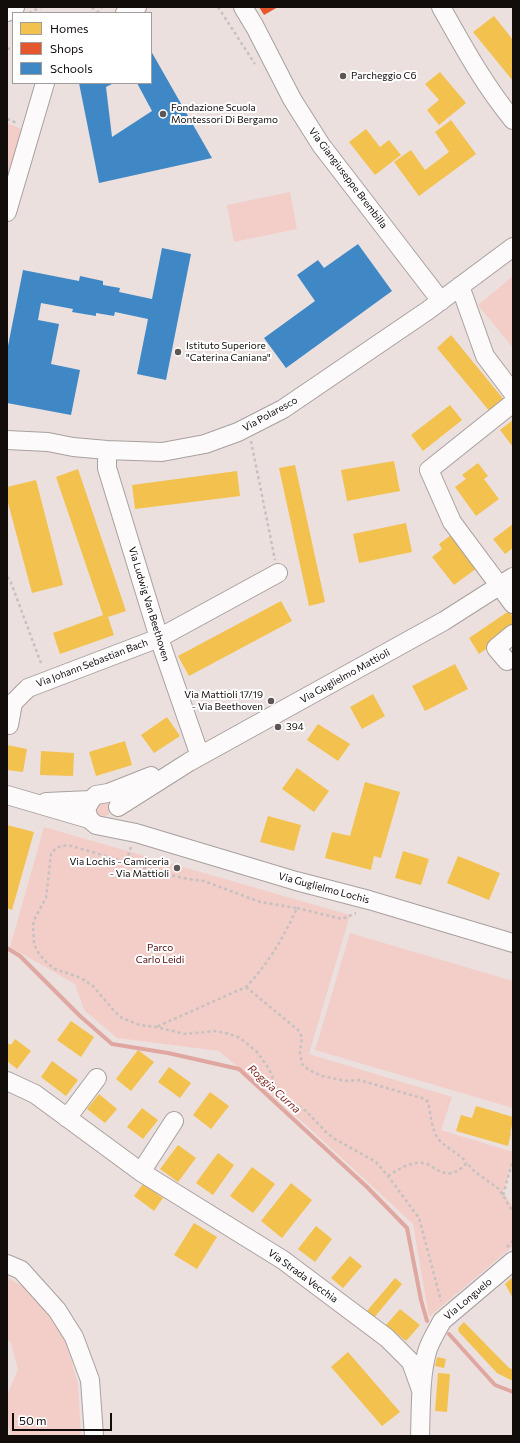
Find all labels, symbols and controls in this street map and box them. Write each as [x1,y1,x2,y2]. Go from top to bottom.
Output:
legend [12,12,152,84]
text: Homes [50,21,88,35]
text: Shops [50,41,84,55]
text: Schools [50,61,93,75]
place label: Parcheggio C6 [351,70,416,82]
marker: Parcheggio C6 [338,71,348,81]
place label: Fondazione Scuola Montessori Di Bergamo [171,102,278,126]
marker: Fondazione Scuola Montessori Di Bergamo [158,109,168,119]
street label: Via Giangiuseppe Brembilla [306,125,390,231]
place label: Istituto Superiore "Caterina Caniana" [186,340,271,364]
marker: Istituto Superiore "Caterina Caniana" [173,347,183,357]
street label: Via Polaresco [240,394,300,434]
street label: Via Ludwig Van Beethoven [126,545,172,663]
street label: Via Johann Sebastian Bach [35,636,149,690]
street label: Via Guglielmo Mattioli [298,646,392,706]
place label: Via Mattioli 17/19 - Via Beethoven [184,689,263,712]
marker: Via Mattioli 17/19 - Via Beethoven [266,696,276,706]
place label: 394 [286,721,304,733]
marker: 394 [273,722,283,732]
place label: Via Lochis - Camiceria - Via Mattioli [69,856,169,880]
marker: Via Lochis - Camiceria - Via Mattioli [172,863,182,873]
street label: Via Guglielmo Lochis [277,870,371,906]
park label: Parco Carlo Leidi [136,942,184,966]
water label: Roggia Curna [245,1062,303,1116]
street label: Via Strada Vecchia [266,1247,340,1305]
street label: Via Longuelo [442,1276,494,1322]
scale bar [14,1405,114,1431]
text: 50 m [19,1413,47,1427]

